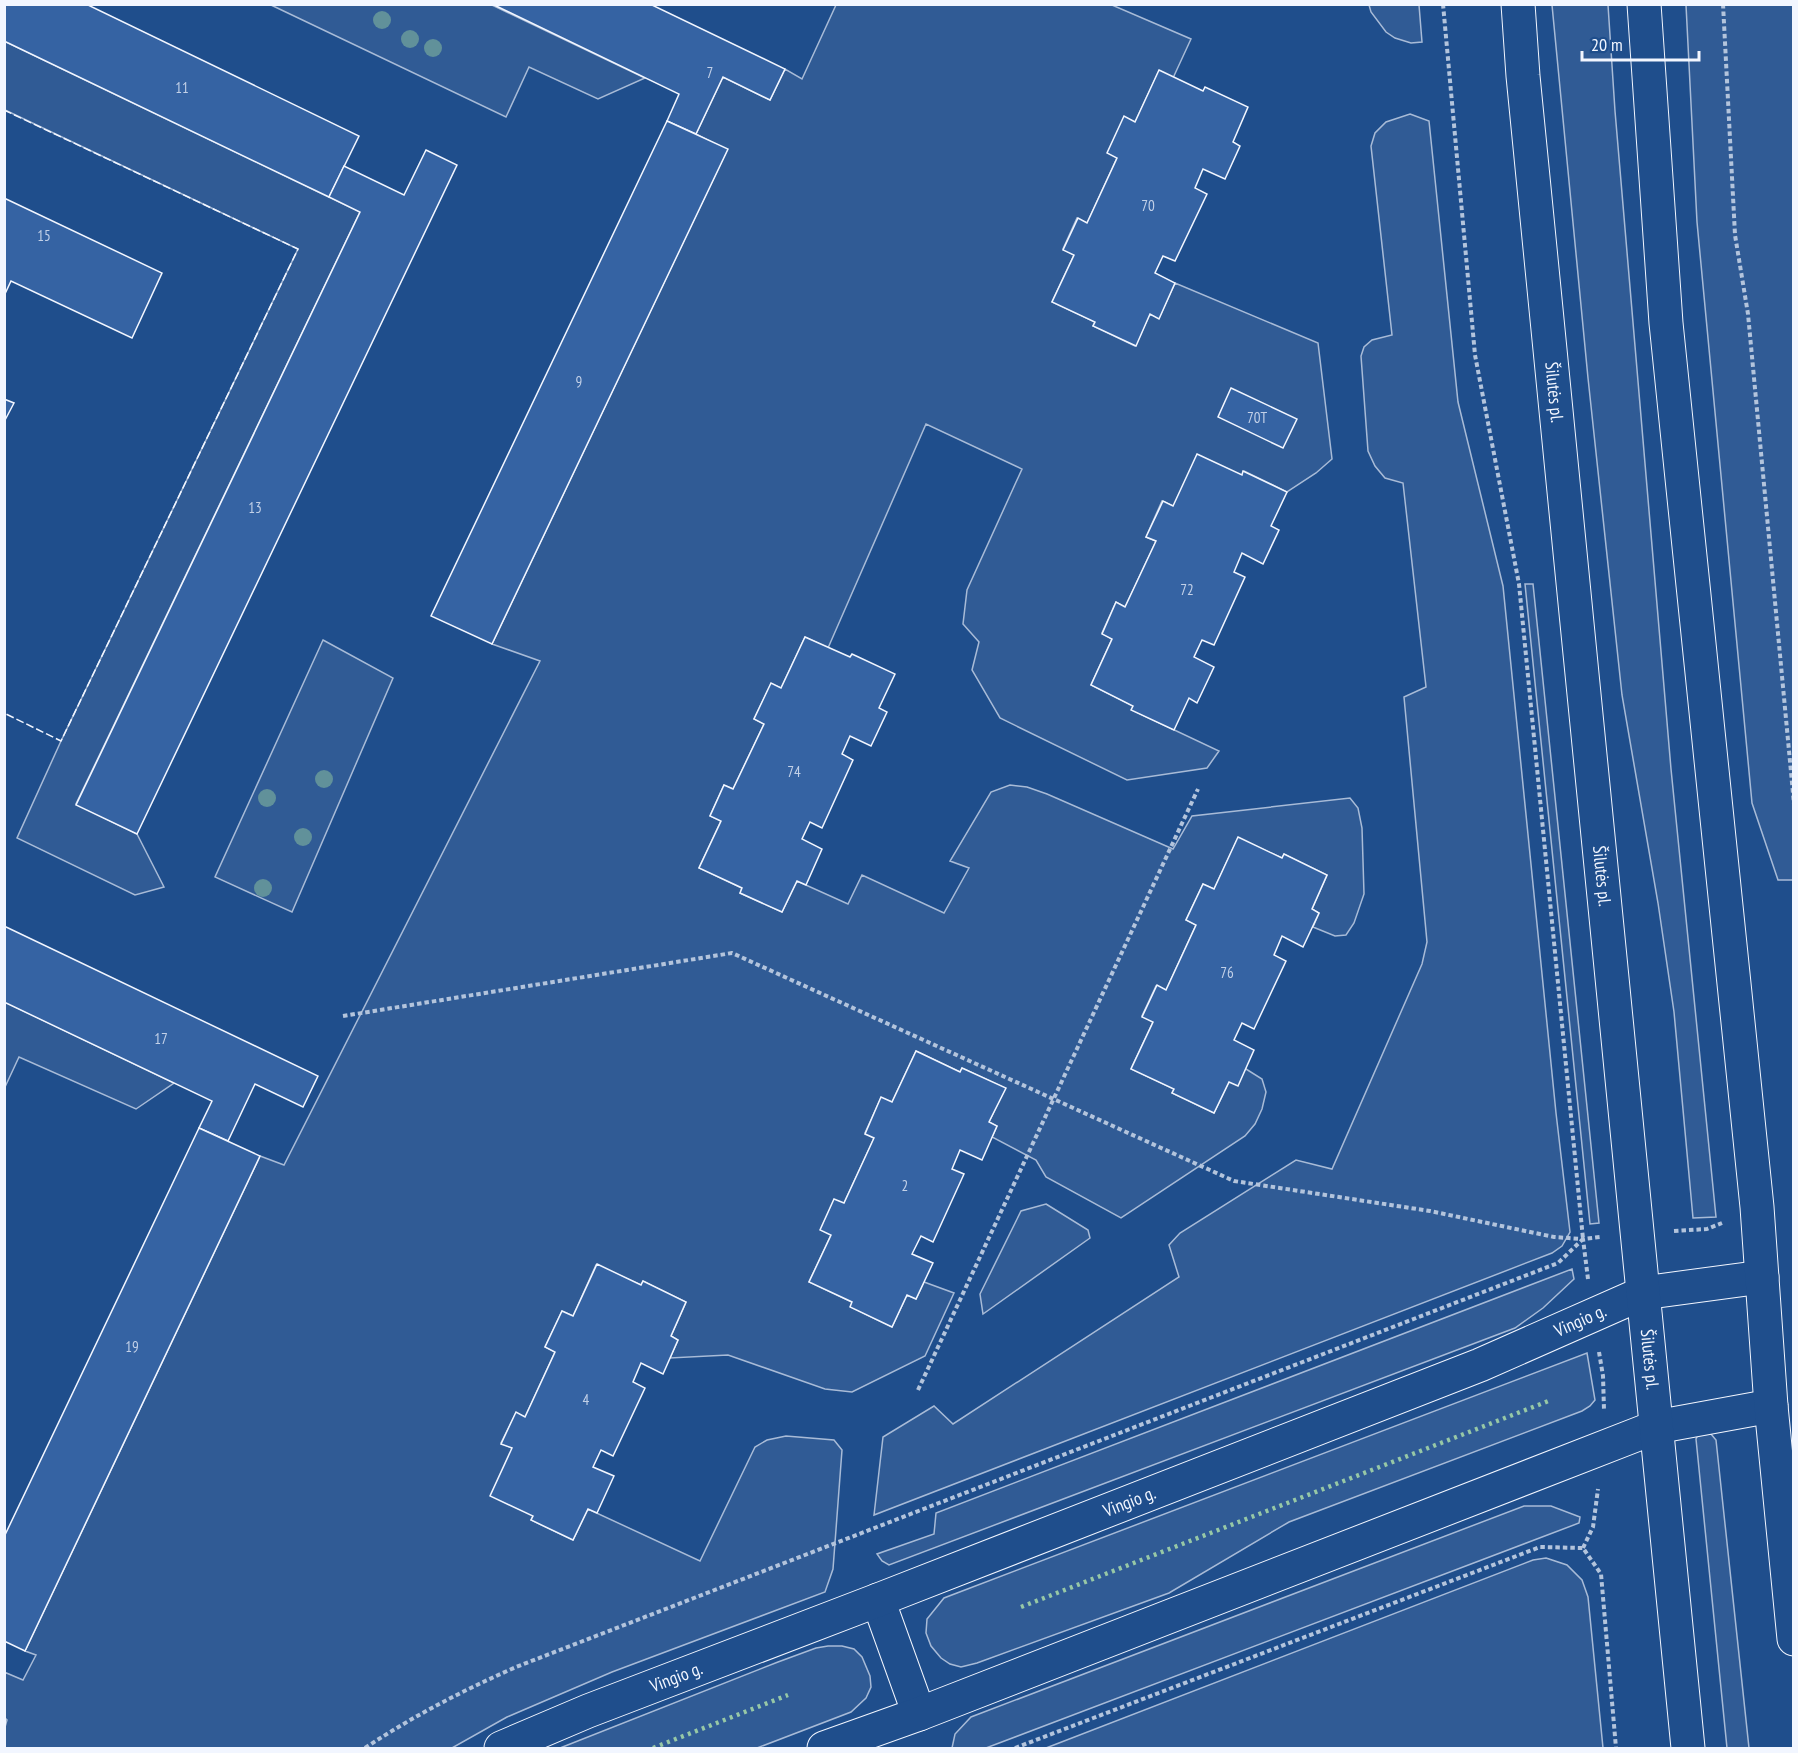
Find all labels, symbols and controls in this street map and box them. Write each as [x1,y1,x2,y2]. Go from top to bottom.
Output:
scale bar [1582,24,1699,62]
text: 20 m [1591,33,1623,56]
house number: 7 [707,63,713,82]
house number: 11 [175,78,189,97]
house number: 70 [1141,196,1155,215]
house number: 15 [37,226,51,245]
street label: Šilutės pl. [1540,361,1569,424]
house number: 9 [576,372,582,391]
house number: 70T [1247,408,1267,427]
house number: 13 [248,498,262,517]
house number: 72 [1180,580,1194,599]
house number: 74 [787,762,801,781]
street label: Šilutės pl. [1588,844,1617,907]
house number: 76 [1220,963,1234,982]
house number: 17 [154,1029,168,1048]
house number: 2 [902,1176,908,1195]
street label: Vingio g. [1550,1299,1610,1342]
street label: Šilutės pl. [1636,1328,1665,1391]
house number: 19 [125,1337,139,1356]
house number: 4 [583,1390,590,1409]
street label: Vingio g. [1099,1481,1159,1522]
street label: Vingio g. [646,1656,706,1698]

